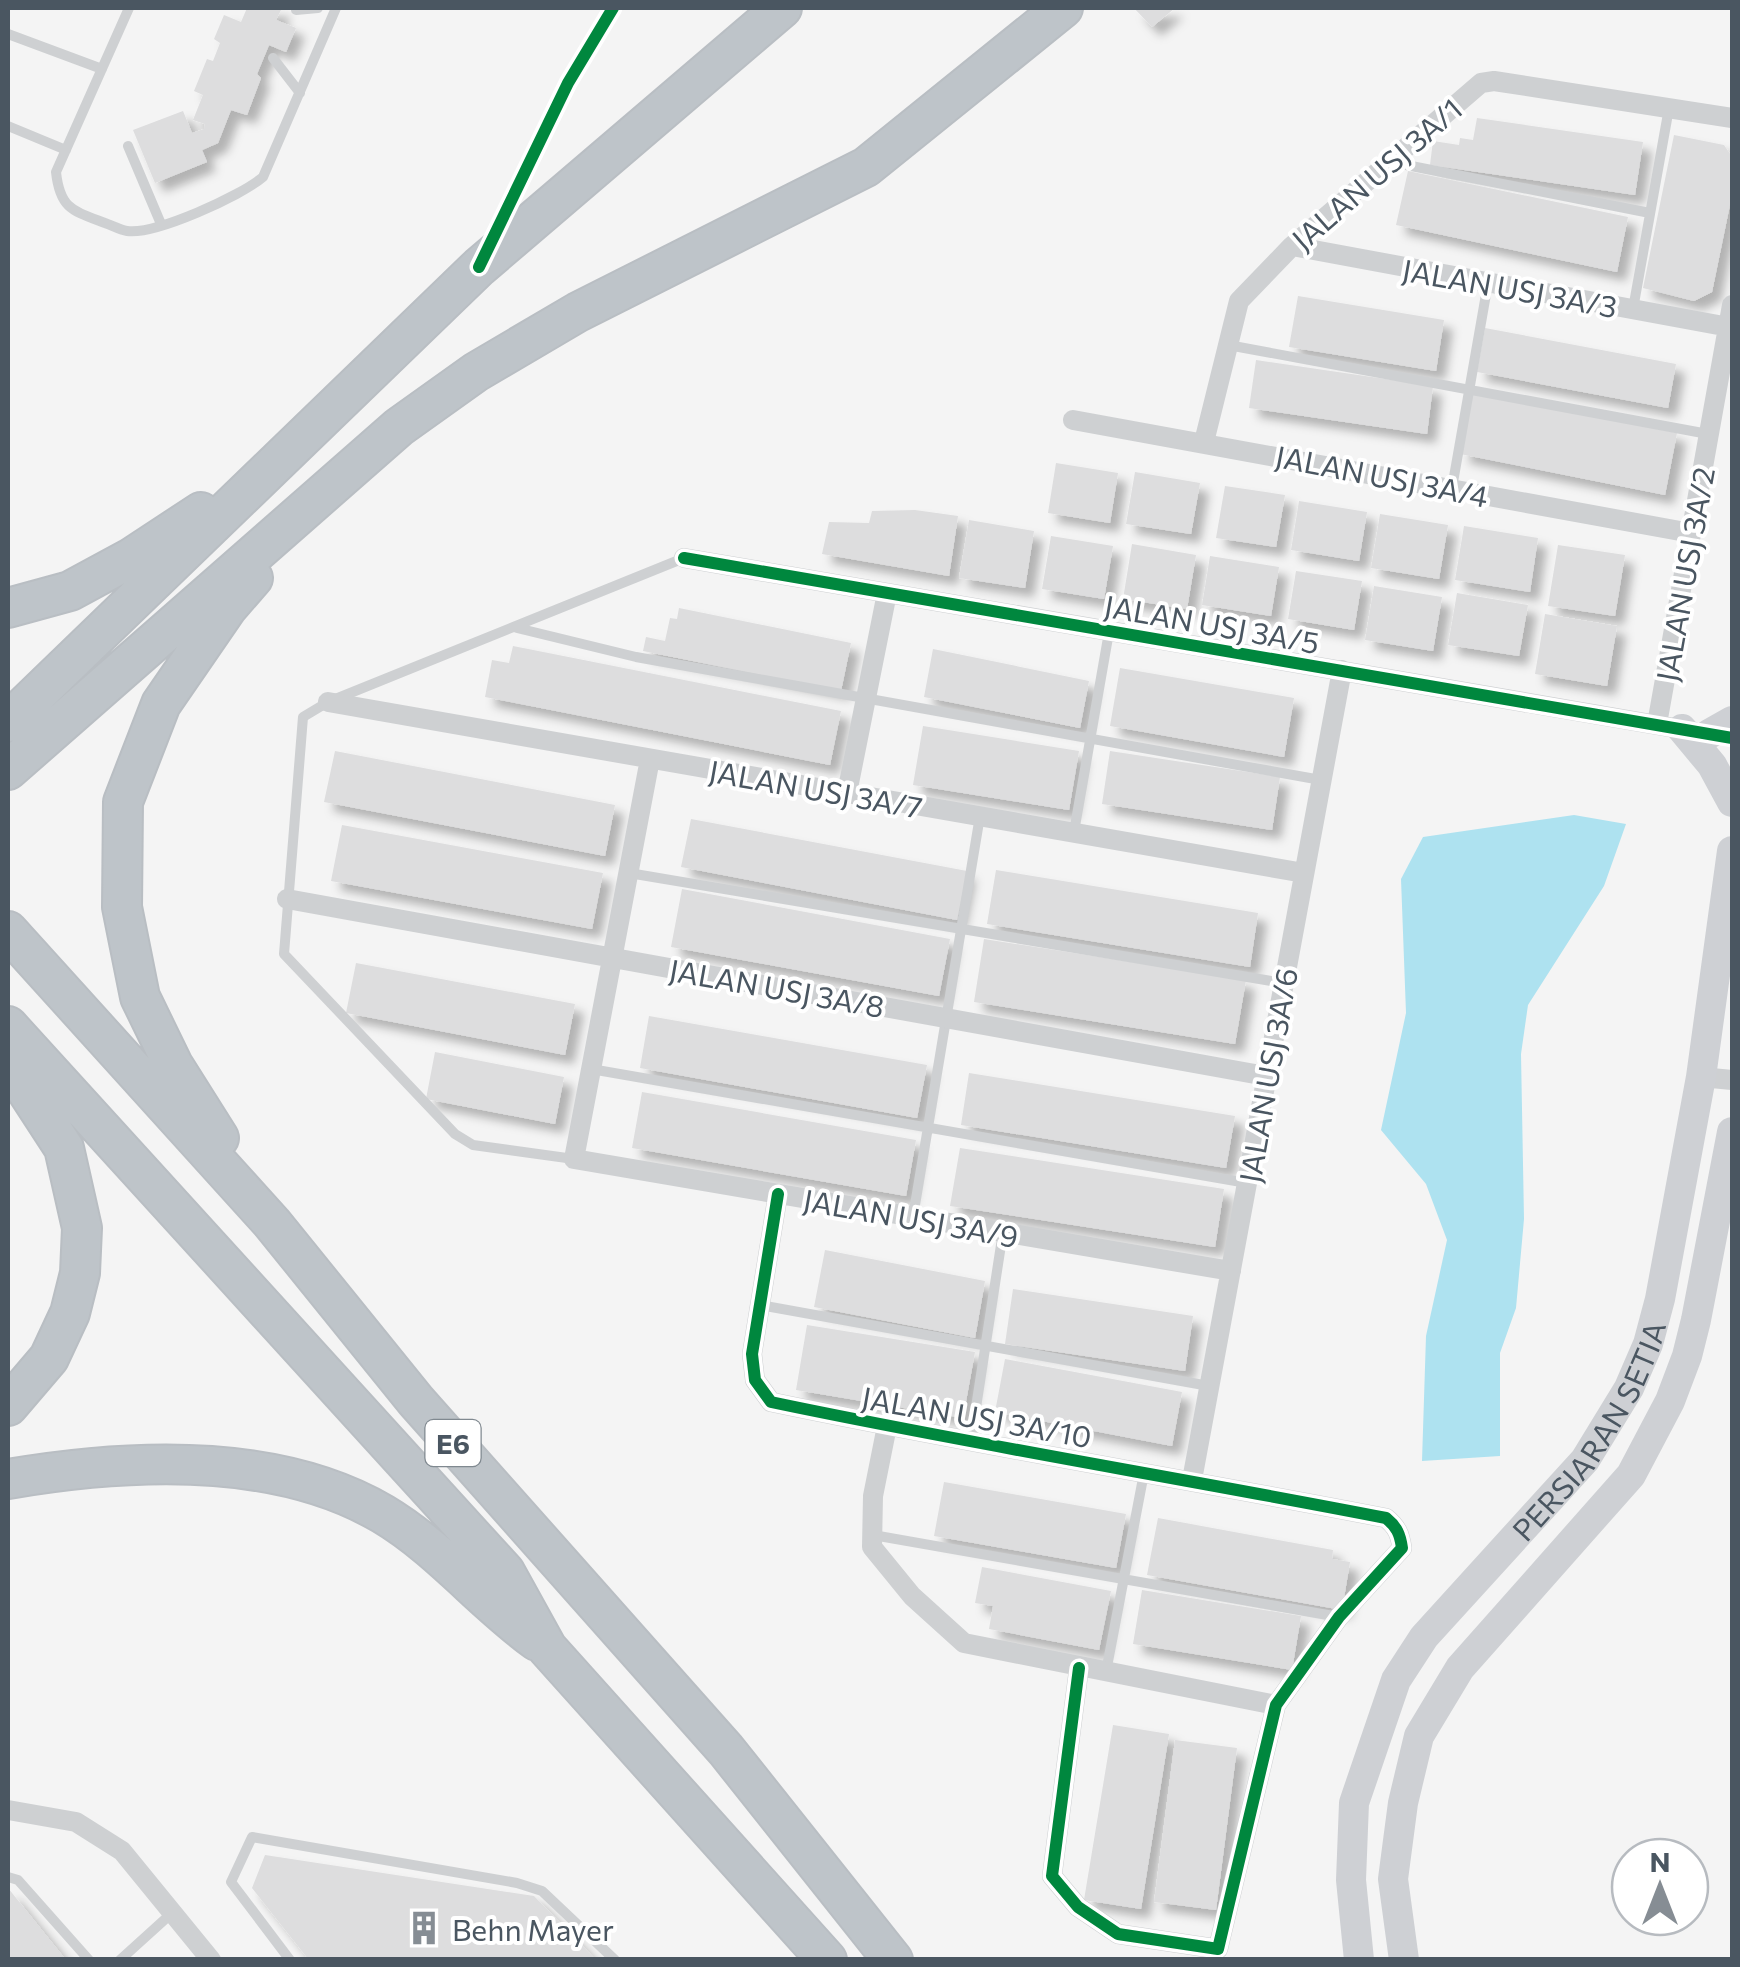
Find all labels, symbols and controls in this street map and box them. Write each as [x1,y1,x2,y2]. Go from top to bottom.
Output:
street label: JALAN USJ 3A/1 [1283,89,1469,257]
street label: JALAN USJ 3A/3 [1400,250,1620,324]
street label: JALAN USJ 3A/4 [1273,436,1491,514]
street label: JALAN USJ 3A/2 [1647,464,1721,684]
street label: JALAN USJ 3A/5 [1102,586,1322,660]
street label: JALAN USJ 3A/7 [706,751,926,825]
street label: JALAN USJ 3A/8 [667,950,887,1024]
street label: JALAN USJ 3A/6 [1230,965,1304,1185]
street label: JALAN USJ 3A/9 [801,1180,1021,1254]
street label: PERSIARAN SETIA [1503,1317,1672,1547]
street label: JALAN USJ 3A/10 [859,1378,1095,1454]
road number: E6 [426,1420,480,1466]
north arrow [1610,1837,1710,1937]
text: N [1650,1844,1671,1878]
building icon: Behn Mayer [405,1909,443,1947]
place label: Behn Mayer [452,1910,614,1947]

